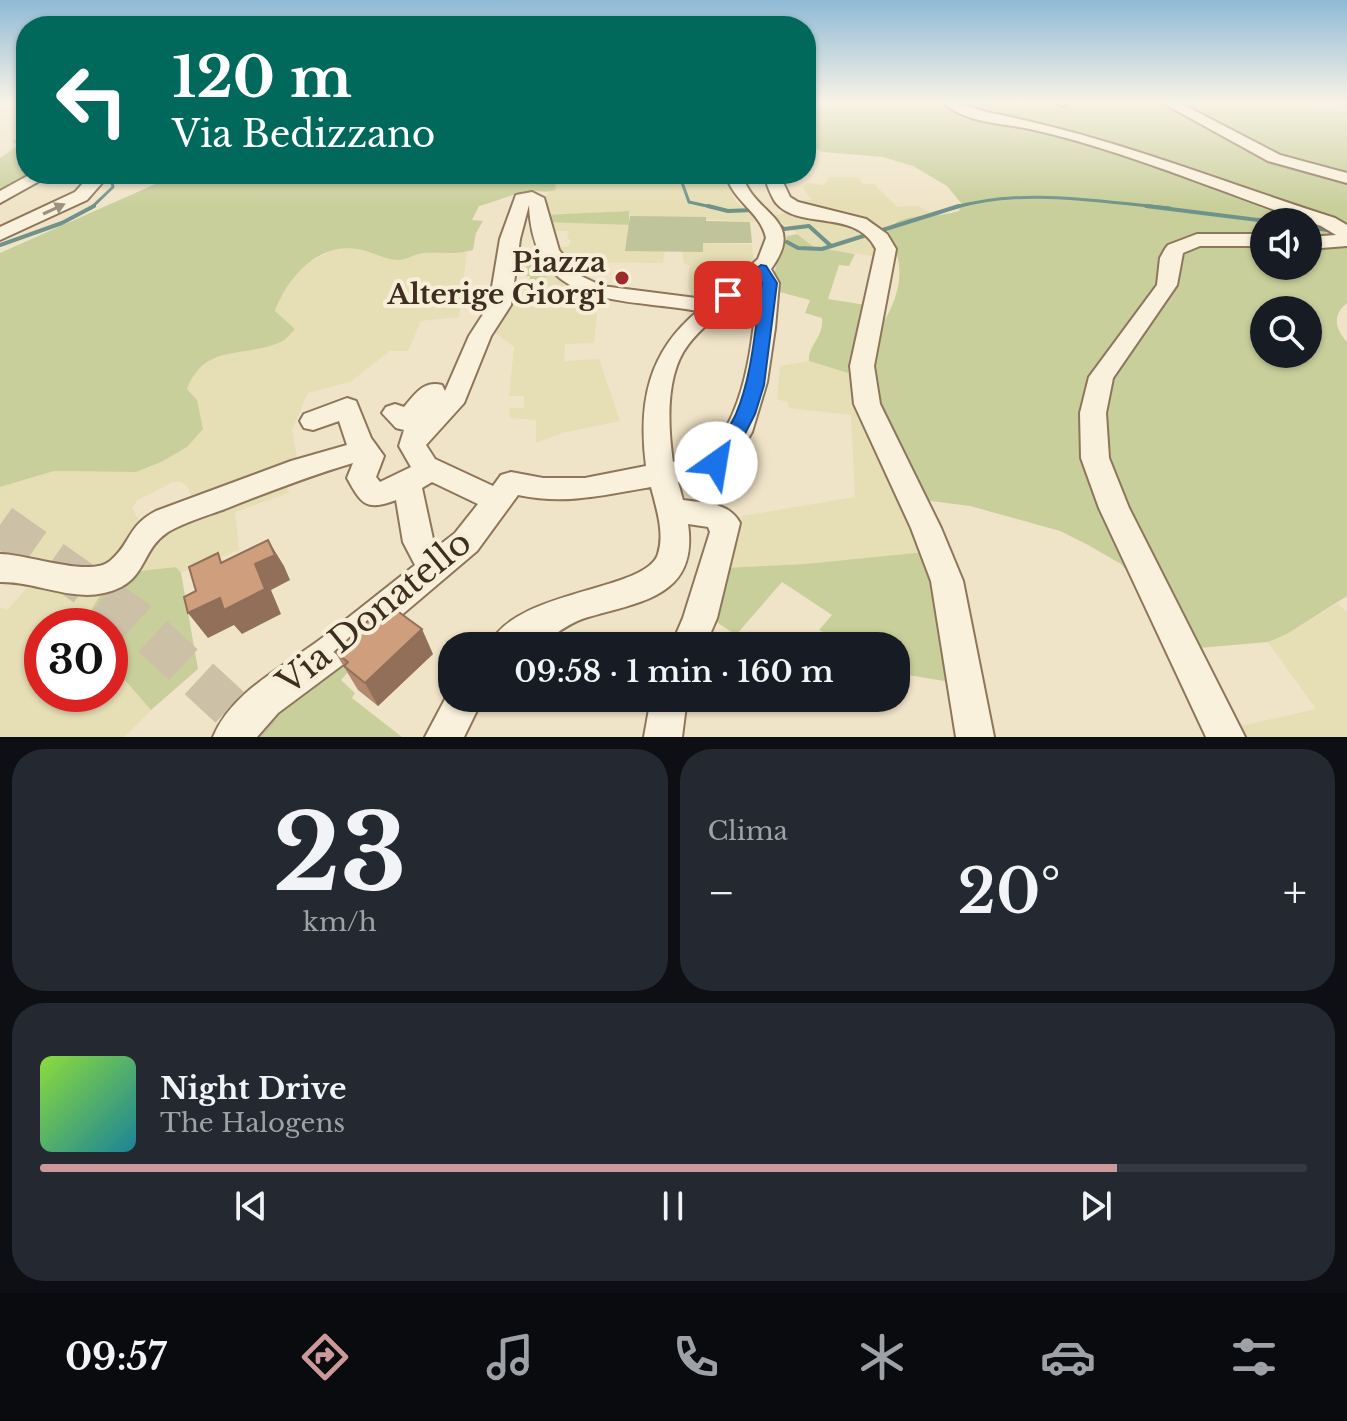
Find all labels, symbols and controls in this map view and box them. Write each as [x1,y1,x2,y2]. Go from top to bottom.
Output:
text: 120 m [172,43,352,112]
icon: left [40,48,144,152]
text: Via Bedizzano [172,112,435,157]
one-way arrow [42,202,65,216]
map controls [1250,208,1322,368]
button: sound [1250,208,1322,280]
place label: Piazza Alterige Giorgi [386,245,606,312]
pin [694,261,762,329]
marker: Piazza Alterige Giorgi [613,269,631,287]
icon: arrive [706,273,750,317]
button: search [1250,296,1322,368]
position arrow [674,421,758,505]
street label: Via Donatello [268,521,479,704]
speed limit sign: 30 [24,608,128,712]
text: 09:58 · 1 min · 160 m [514,653,834,690]
text: 23 [273,789,407,918]
text: Clima [708,815,788,847]
text: 20° [958,855,1061,929]
text: − [708,865,735,920]
text: + [1283,865,1307,920]
text: km/h [303,906,377,938]
text: Night Drive [160,1070,346,1107]
text: The Halogens [160,1107,345,1139]
icon: previous [229,1184,273,1228]
icon: pause [651,1184,695,1228]
icon: next [1074,1184,1118,1228]
icon: directions [297,1329,353,1385]
icon: music [482,1329,538,1385]
icon: phone [668,1329,724,1385]
icon: climate [854,1329,910,1385]
icon: car [1040,1329,1096,1385]
icon: filters [1226,1329,1282,1385]
text: 09:57 [65,1335,167,1380]

